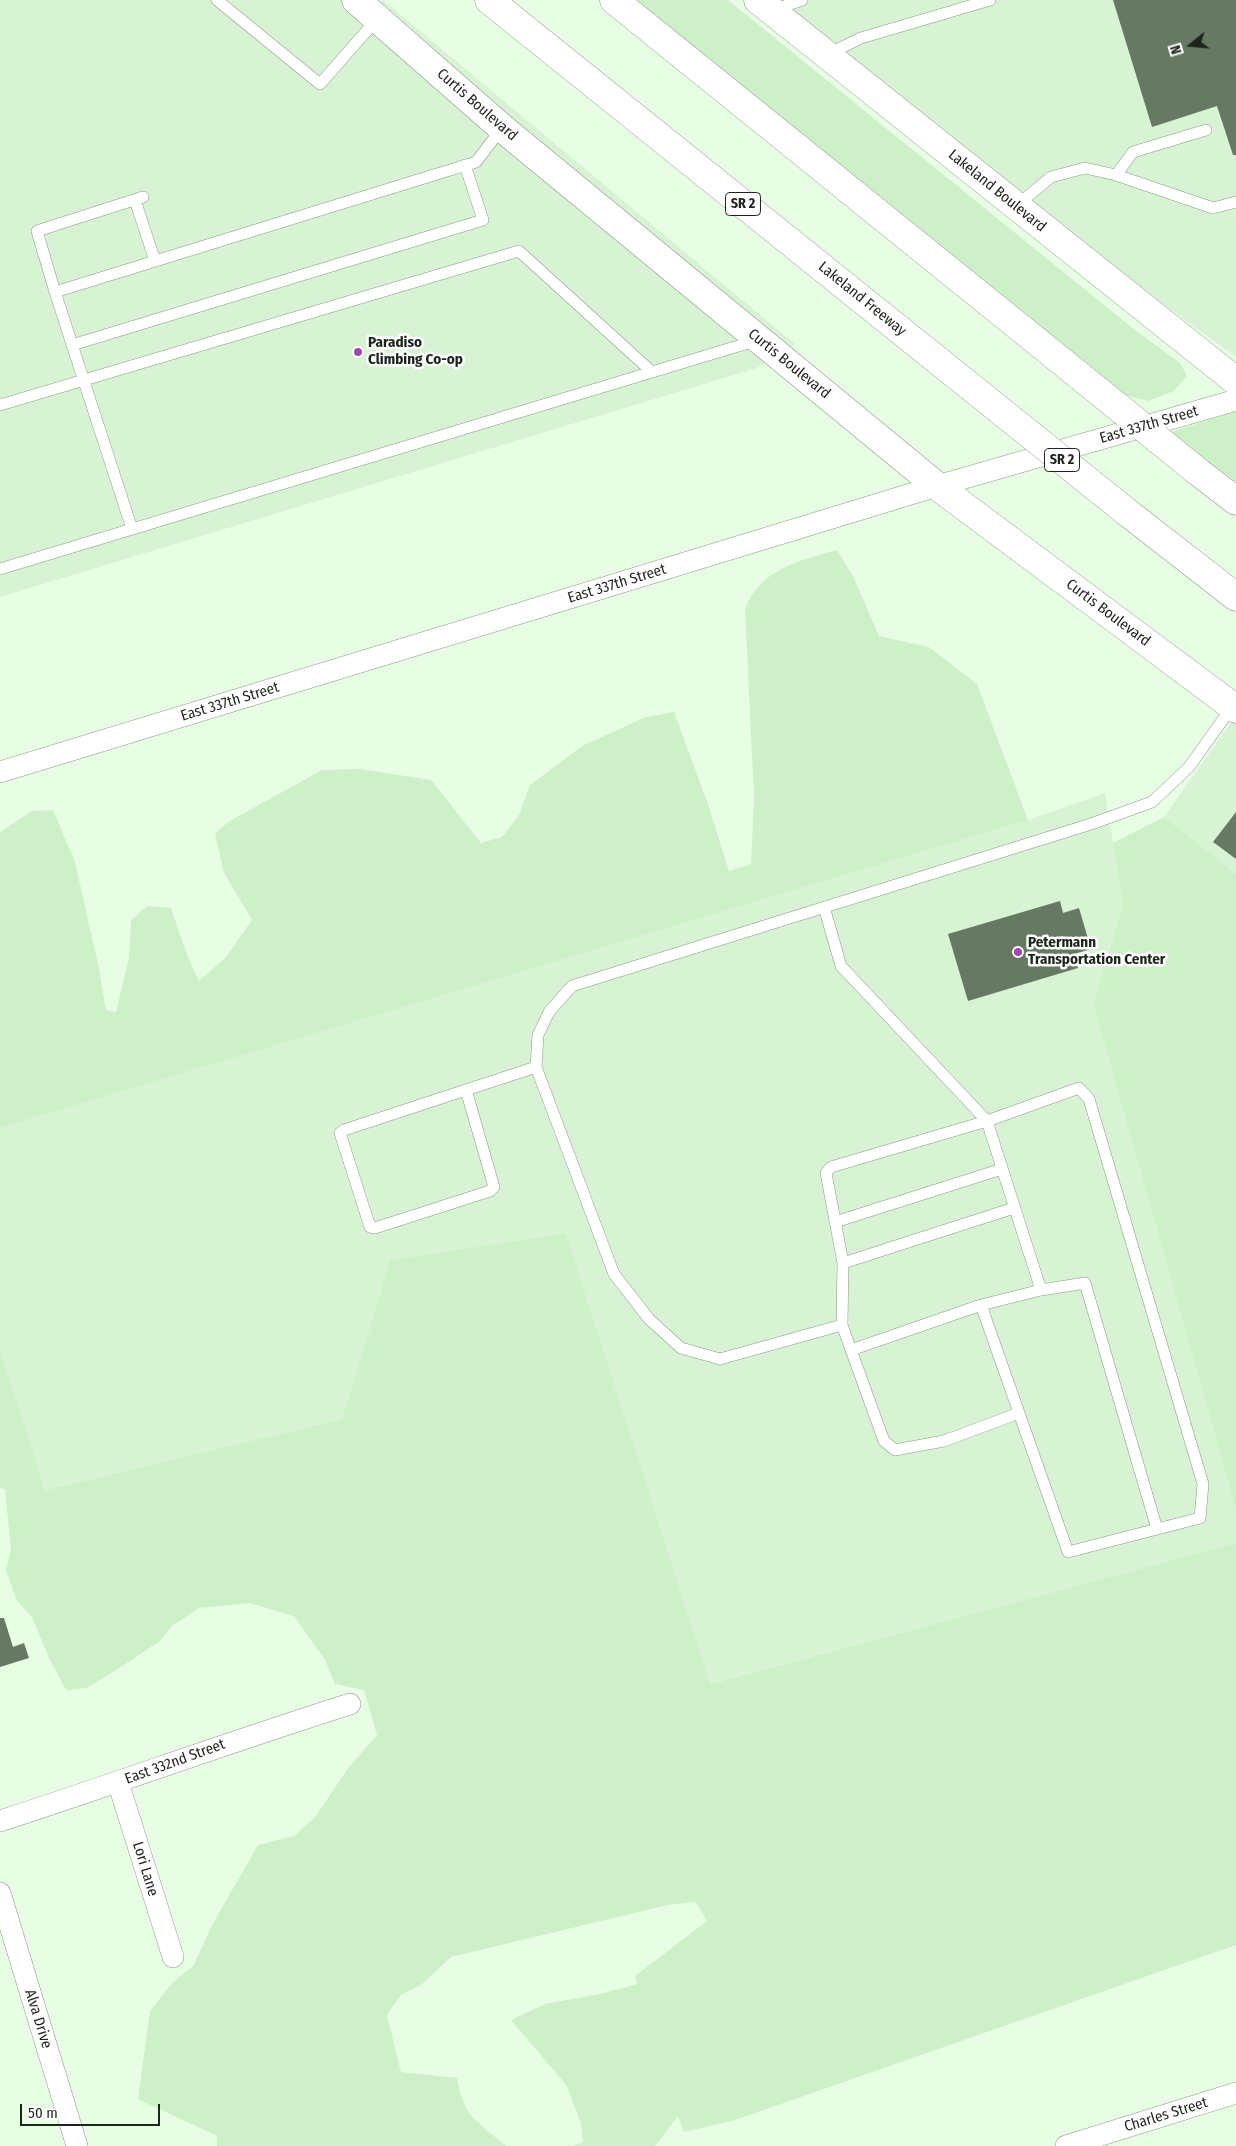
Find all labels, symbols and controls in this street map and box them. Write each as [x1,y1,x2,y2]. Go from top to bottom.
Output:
north arrow [1166,20,1216,70]
text: N [1167,43,1186,56]
street label: Curtis Boulevard [433,65,521,145]
street label: Lakeland Boulevard [944,146,1050,236]
road number: SR 2 [726,192,760,215]
street label: Lakeland Freeway [814,258,910,340]
street label: Curtis Boulevard [744,325,834,403]
place label: Paradiso Climbing Co-op [368,334,463,369]
marker: Paradiso Climbing Co-op [352,346,364,358]
street label: East 337th Street [1098,402,1200,448]
road number: SR 2 [1044,448,1080,472]
street label: East 337th Street [566,561,668,607]
street label: Curtis Boulevard [1062,575,1154,651]
street label: East 337th Street [179,679,281,725]
place label: Petermann Transportation Center [1028,934,1165,969]
marker: Petermann Transportation Center [1012,946,1024,958]
street label: East 332nd Street [122,1736,228,1788]
street label: Lori Lane [128,1840,162,1898]
street label: Alva Drive [21,1987,55,2051]
scale bar [22,2094,162,2126]
street label: Charles Street [1122,2094,1210,2136]
text: 50 m [28,2104,58,2122]

